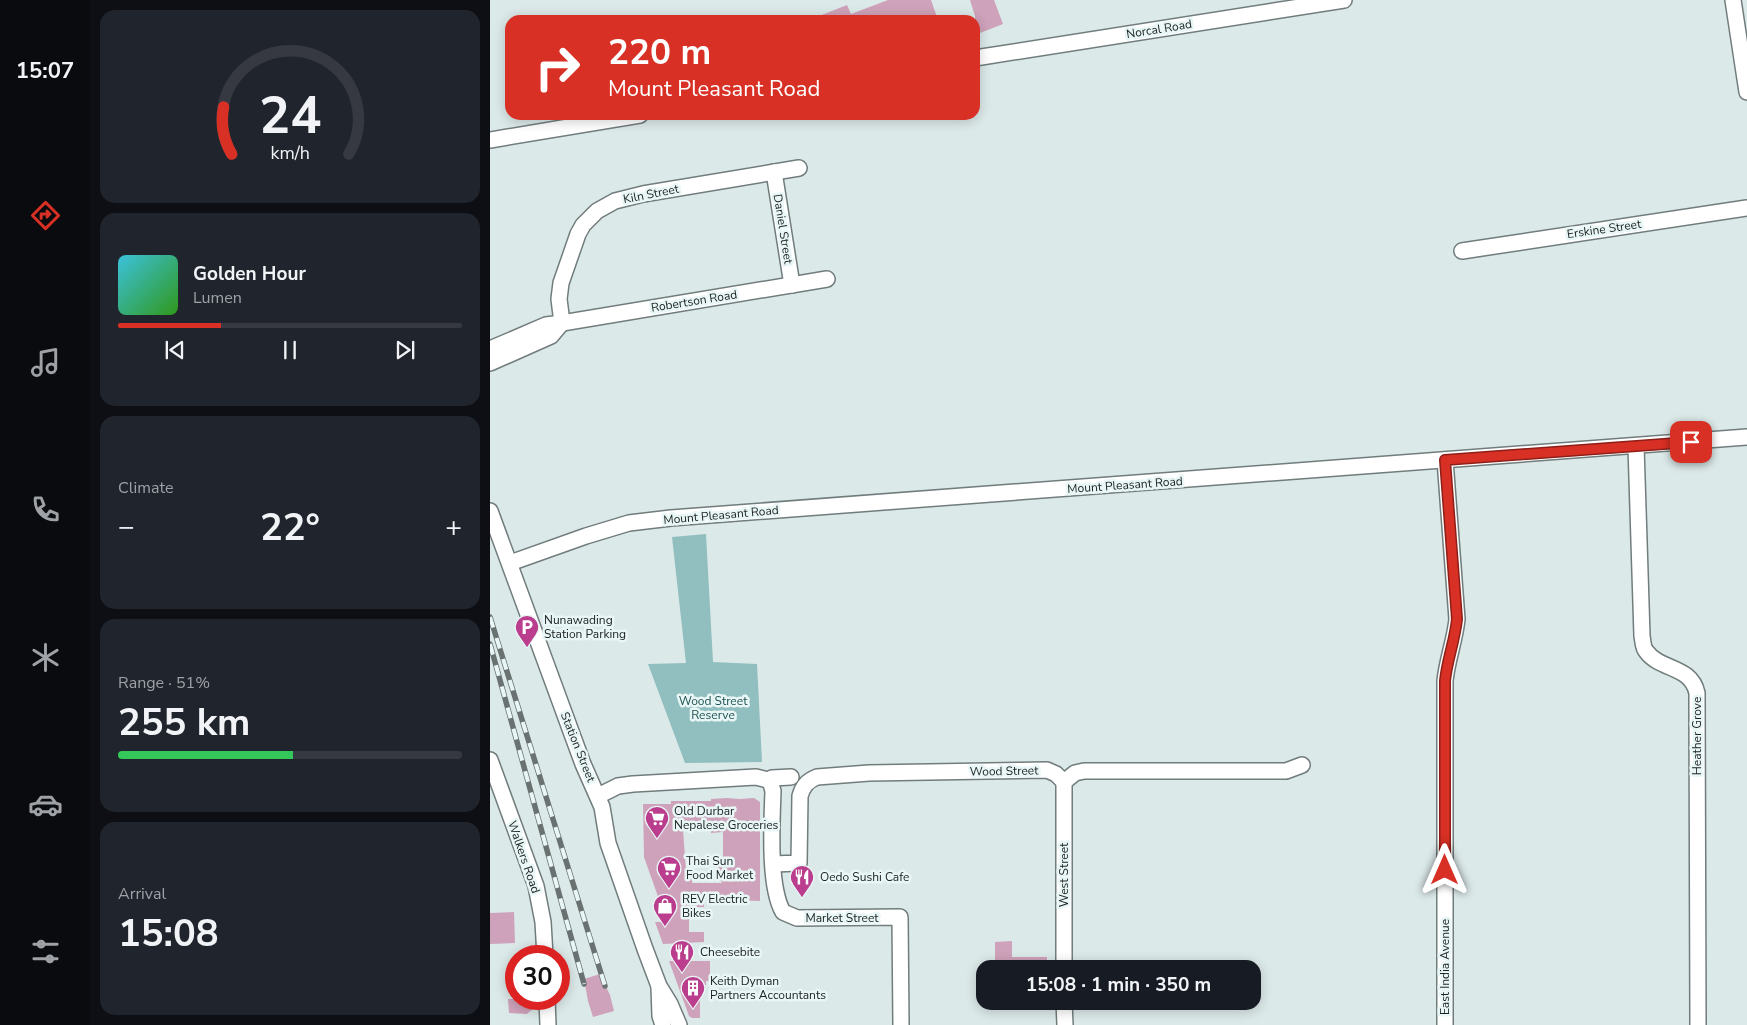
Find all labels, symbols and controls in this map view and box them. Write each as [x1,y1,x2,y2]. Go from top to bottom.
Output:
street label: Norcal Road [1125,16,1193,42]
text: 220 m [608,29,711,76]
icon: right [525,35,590,100]
text: 15:07 [16,56,74,86]
text: Mount Pleasant Road [608,74,820,104]
text: 24 [259,80,321,151]
text: km/h [270,141,310,165]
street label: Kiln Street [622,181,681,207]
street label: Daniel Street [770,193,797,266]
icon: directions [28,198,63,233]
street label: Erskine Street [1566,216,1643,242]
text: Golden Hour [193,261,306,287]
street label: Robertson Road [650,286,738,316]
text: Lumen [193,287,242,309]
icon: previous [161,336,189,364]
icon: pause [276,336,304,364]
icon: next [391,336,419,364]
icon: music [28,345,63,380]
pin [1670,421,1712,463]
icon: arrive [1677,428,1705,456]
street label: Mount Pleasant Road [1067,473,1183,497]
text: Climate [118,477,173,499]
icon: phone [28,492,63,527]
text: 22° [260,502,320,553]
street label: Mount Pleasant Road [663,502,779,528]
text: − [118,508,135,546]
text: + [445,508,462,546]
place label: Nunawading Station Parking [544,612,626,642]
parking icon: Nunawading Station Parking [514,614,540,648]
icon: climate [28,640,63,675]
text: Range · 51% [118,672,210,694]
park label: Wood Street Reserve [679,693,748,723]
text: 255 km [118,697,250,748]
street label: Heather Grove [1689,697,1705,775]
street label: Station Street [557,710,600,785]
street label: Wood Street [970,762,1039,780]
icon: car [28,787,63,822]
place label: Old Durbar Nepalese Groceries [674,803,779,833]
supermarket icon: Old Durbar Nepalese Groceries [644,805,670,839]
street label: Walkers Road [504,819,544,895]
street label: West Street [1056,842,1072,907]
position arrow [1418,843,1470,895]
place label: Thai Sun Food Market [686,853,754,883]
supermarket icon: Thai Sun Food Market [656,855,682,889]
restaurant icon: Oedo Sushi Cafe [789,864,815,898]
place label: Oedo Sushi Cafe [820,869,909,885]
text: Arrival [118,883,166,905]
place label: REV Electric Bikes [682,891,748,921]
shop icon: REV Electric Bikes [652,893,678,927]
text: 15:08 [118,908,219,959]
street label: Market Street [805,910,879,926]
street label: East India Avenue [1437,919,1453,1015]
icon: filters [28,934,63,969]
restaurant icon: Cheesebite [669,939,695,973]
place label: Cheesebite [700,944,760,960]
speed limit sign: 30 [505,945,570,1010]
text: 15:08 · 1 min · 350 m [1026,972,1211,998]
place label: Keith Dyman Partners Accountants [710,973,826,1003]
building icon: Keith Dyman Partners Accountants [680,975,706,1009]

